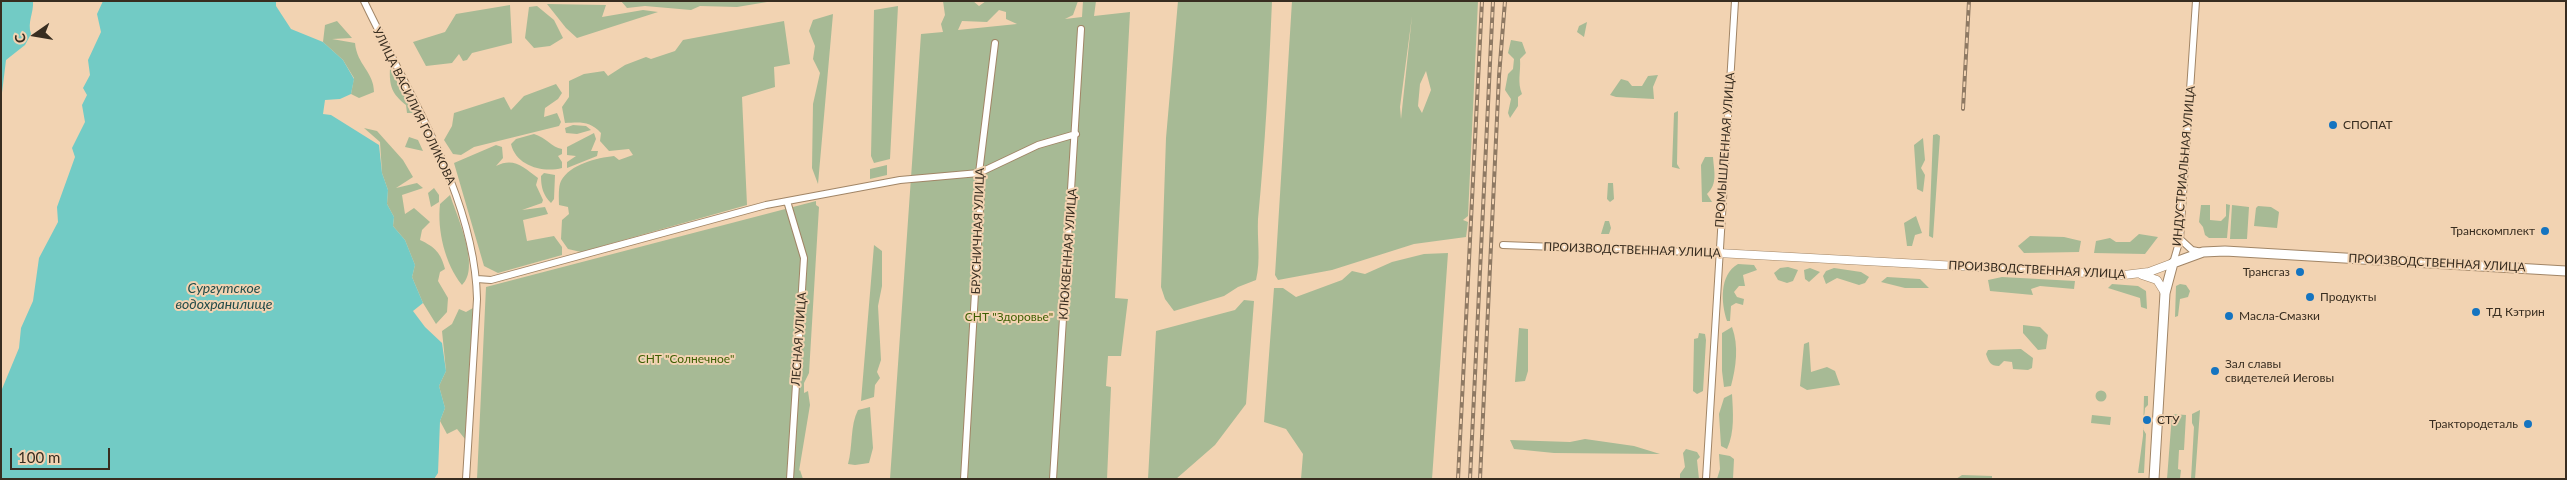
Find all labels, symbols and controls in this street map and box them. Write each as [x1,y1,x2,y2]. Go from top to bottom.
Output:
north arrow [10,10,60,60]
street label: УЛИЦА ВАСИЛИЯ ГОЛИКОВА [370,25,458,187]
text: С [11,32,29,45]
street label: ПРОМЫШЛЕННАЯ УЛИЦА [1712,72,1738,228]
street label: ИНДУСТРИАЛЬНАЯ УЛИЦА [2170,85,2198,247]
place label: СПОПАТ [2343,118,2393,132]
marker: СПОПАТ [2327,119,2339,131]
street label: БРУСНИЧНАЯ УЛИЦА [969,167,987,295]
street label: КЛЮКВЕННАЯ УЛИЦА [1056,188,1080,320]
place label: Транскомплект [2450,224,2535,238]
marker: Транскомплект [2539,225,2551,237]
street label: ПРОИЗВОДСТВЕННАЯ УЛИЦА [1543,240,1721,260]
street label: ПРОИЗВОДСТВЕННАЯ УЛИЦА [2348,251,2526,275]
street label: ПРОИЗВОДСТВЕННАЯ УЛИЦА [1948,258,2126,282]
place label: Трансгаз [2243,265,2290,279]
marker: Трансгаз [2294,266,2306,278]
water label: Сургутское водохранилище [175,280,273,312]
place label: Продукты [2320,290,2376,304]
marker: Продукты [2304,291,2316,303]
street label: ЛЕСНАЯ УЛИЦА [789,292,809,386]
place label: ТД Кэтрин [2486,305,2545,319]
marker: ТД Кэтрин [2470,306,2482,318]
place label: Масла-Смазки [2239,309,2320,323]
park label: СНТ "Здоровье" [965,310,1053,324]
marker: Масла-Смазки [2223,310,2235,322]
park label: СНТ "Солнечное" [638,352,734,366]
place label: Зал славы свидетелей Иеговы [2225,357,2334,385]
marker: Зал славы свидетелей Иеговы [2209,365,2221,377]
place label: СТУ [2157,413,2180,427]
marker: СТУ [2141,414,2153,426]
place label: Трактородеталь [2429,417,2518,431]
marker: Трактородеталь [2522,418,2534,430]
scale bar [12,438,112,470]
text: 100 m [18,448,60,466]

